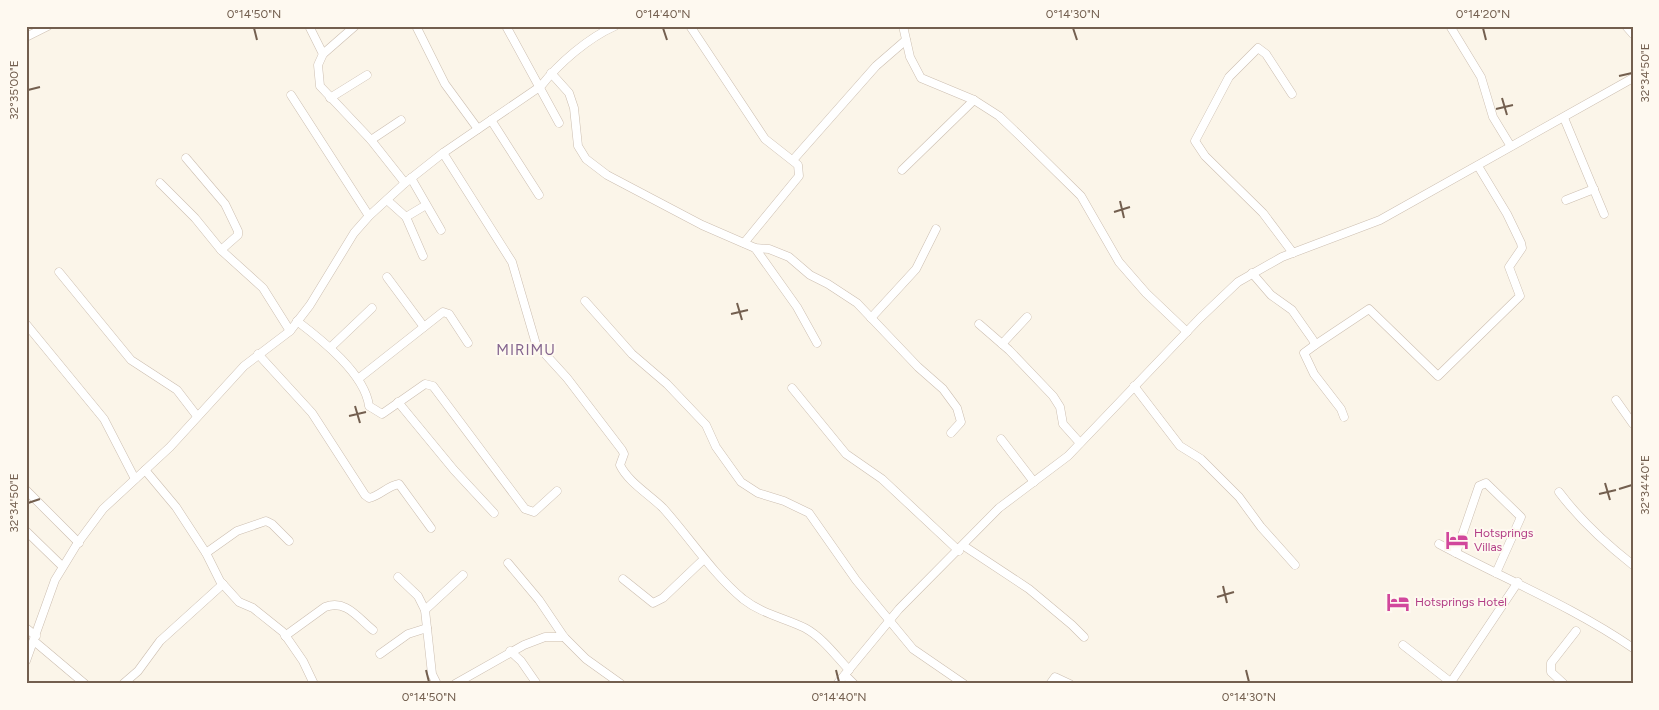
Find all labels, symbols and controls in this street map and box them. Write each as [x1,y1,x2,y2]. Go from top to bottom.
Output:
text: 0°14'50"N [227,7,281,21]
text: 0°14'40"N [635,7,691,21]
text: 0°14'30"N [1046,7,1100,21]
text: 0°14'20"N [1456,7,1510,21]
text: 32°34'50"E [1638,43,1652,103]
text: 32°35'00"E [7,60,21,120]
district label: MIRIMU [496,341,556,359]
text: 32°34'40"E [1638,455,1652,515]
text: 32°34'50"E [7,473,21,533]
place label: Hotsprings Villas [1474,526,1534,554]
hotel icon: Hotsprings Villas [1444,527,1470,553]
hotel icon: Hotsprings Hotel [1385,589,1411,615]
place label: Hotsprings Hotel [1415,595,1507,609]
text: 0°14'50"N [402,690,456,704]
text: 0°14'40"N [811,690,867,704]
text: 0°14'30"N [1222,690,1276,704]

